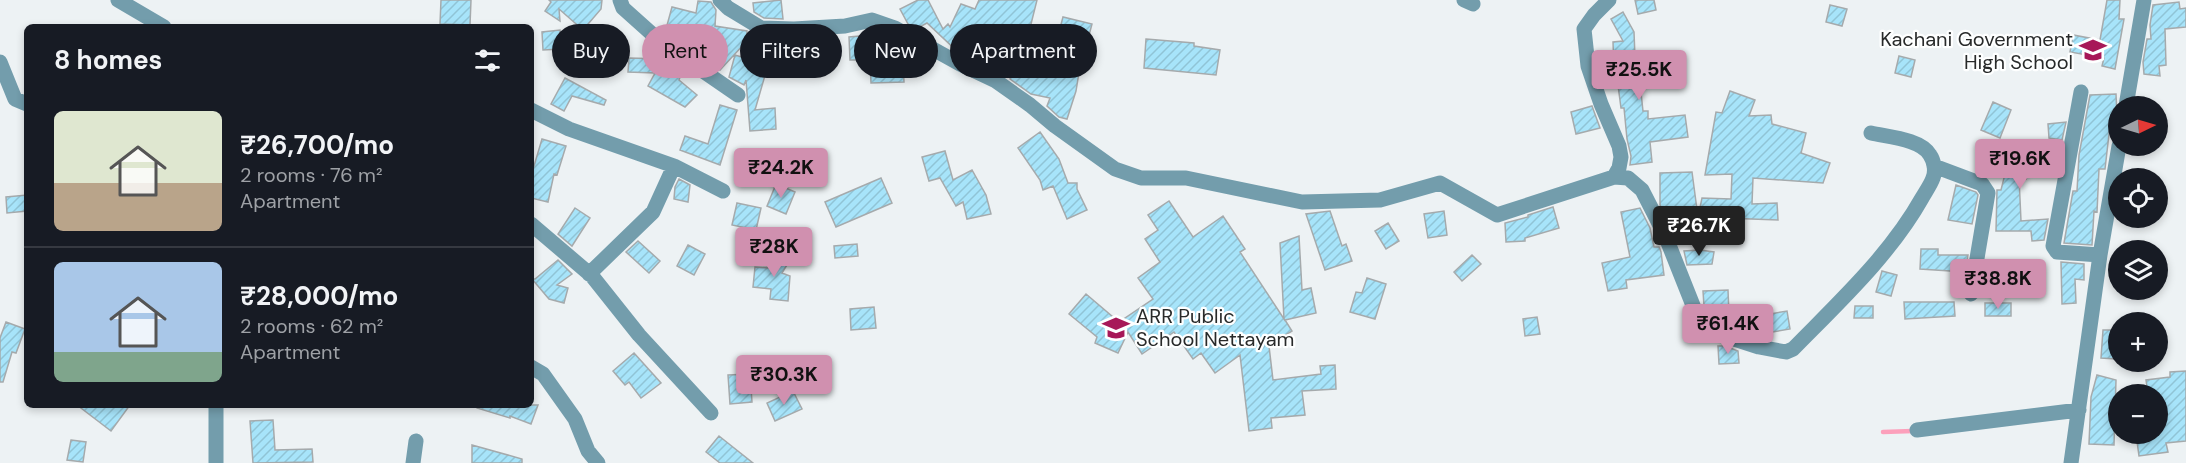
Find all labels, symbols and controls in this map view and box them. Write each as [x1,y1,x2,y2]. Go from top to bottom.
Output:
chip: Buy [552,24,630,78]
chip: Rent [642,24,728,78]
chip: Filters [740,24,842,78]
chip: New [854,24,938,78]
chip: Apartment [950,24,1097,78]
place label: Kachani Government High School [1880,26,2073,75]
school or university icon: Kachani Government High School [2078,35,2108,65]
text: 8 homes [54,43,162,77]
icon: filters [471,44,504,77]
pin: ₹25.5K [1590,50,1688,101]
text: ₹25.5K [1606,56,1672,82]
north arrow [2108,96,2168,156]
map controls [2108,96,2168,444]
text: ₹26,700/mo [240,128,394,162]
icon: home [102,135,174,207]
pin: ₹19.6K [1971,139,2069,190]
text: ₹19.6K [1989,145,2051,171]
pin: ₹24.2K [732,148,830,199]
text: ₹24.2K [748,154,814,180]
text: 2 rooms · 76 m² [240,162,383,188]
button: locate [2108,168,2168,228]
text: Apartment [240,188,340,214]
pin: ₹26.7K [1650,206,1748,257]
text: ₹26.7K [1667,212,1731,238]
pin: ₹28K [738,227,810,278]
text: ₹28K [749,233,799,259]
button: layers [2108,240,2168,300]
pin: ₹38.8K [1949,259,2047,310]
text: ₹38.8K [1964,265,2032,291]
text: ₹28,000/mo [240,279,398,313]
icon: home [102,286,174,358]
place label: ARR Public School Nettayam [1136,303,1294,352]
pin: ₹61.4K [1679,304,1777,355]
text: ₹61.4K [1696,310,1760,336]
button: + [2108,312,2168,372]
text: 2 rooms · 62 m² [240,313,383,339]
school or university icon: ARR Public School Nettayam [1101,313,1131,343]
text: Apartment [240,339,340,365]
pin: ₹30.3K [735,355,833,406]
text: ₹30.3K [750,361,818,387]
button: − [2108,384,2168,444]

